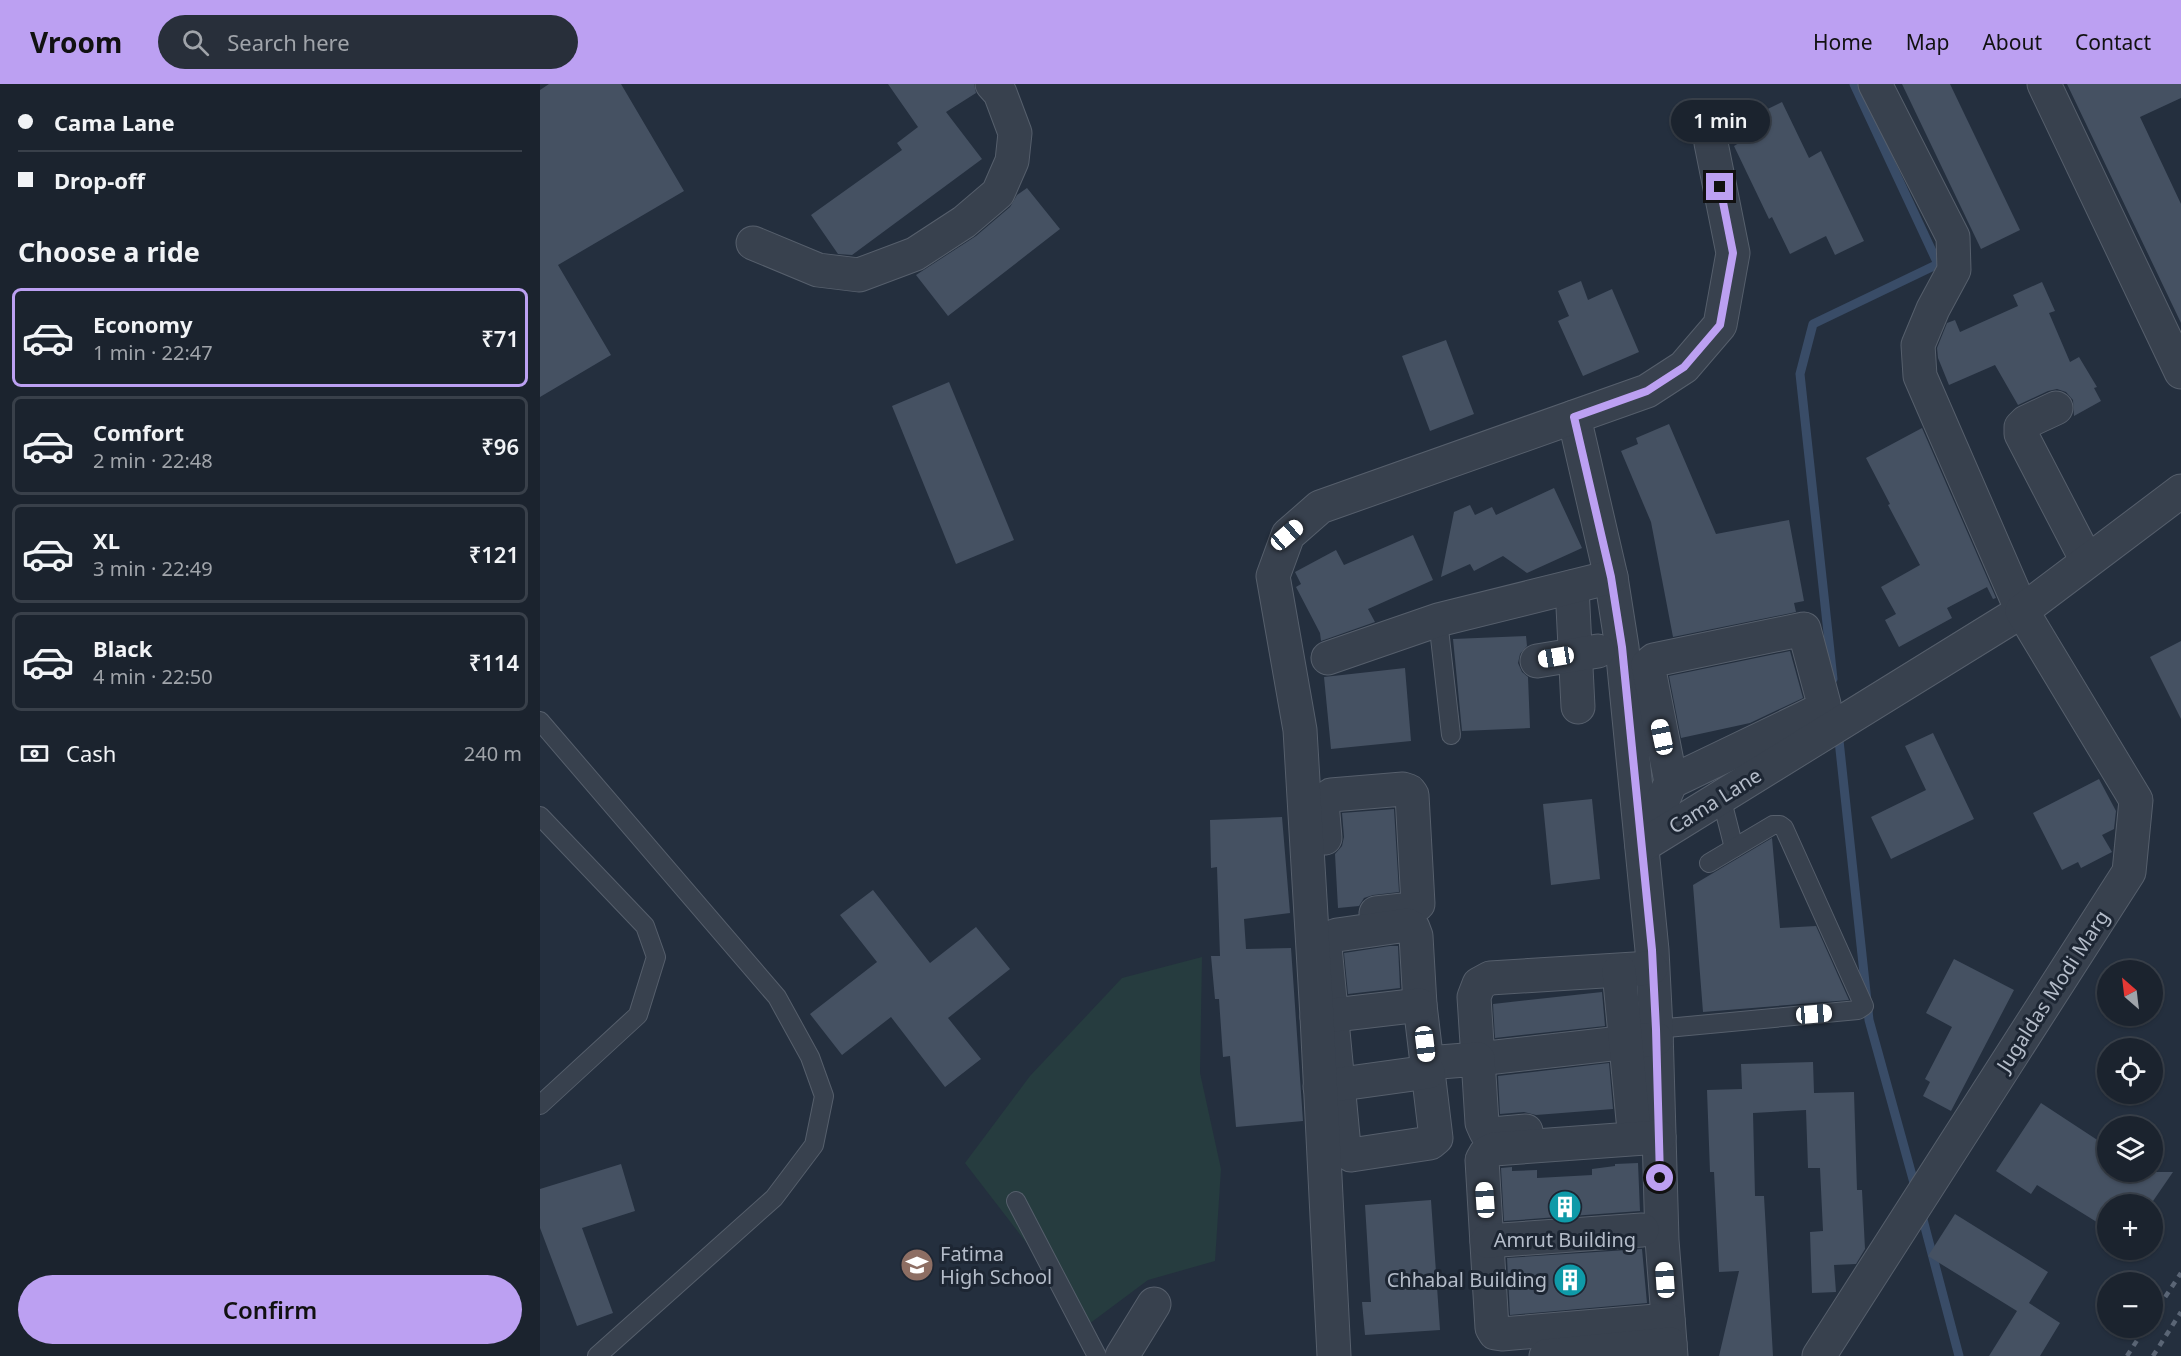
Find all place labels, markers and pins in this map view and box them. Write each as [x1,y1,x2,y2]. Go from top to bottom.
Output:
building icon: Amrut Building [1547,1189,1583,1225]
place label: Amrut Building [1494,1226,1636,1253]
place label: Fatima High School [940,1240,1052,1290]
school or university icon: Fatima High School [899,1247,935,1283]
building icon: Chhabal Building [1552,1262,1588,1298]
place label: Chhabal Building [1387,1266,1547,1293]

